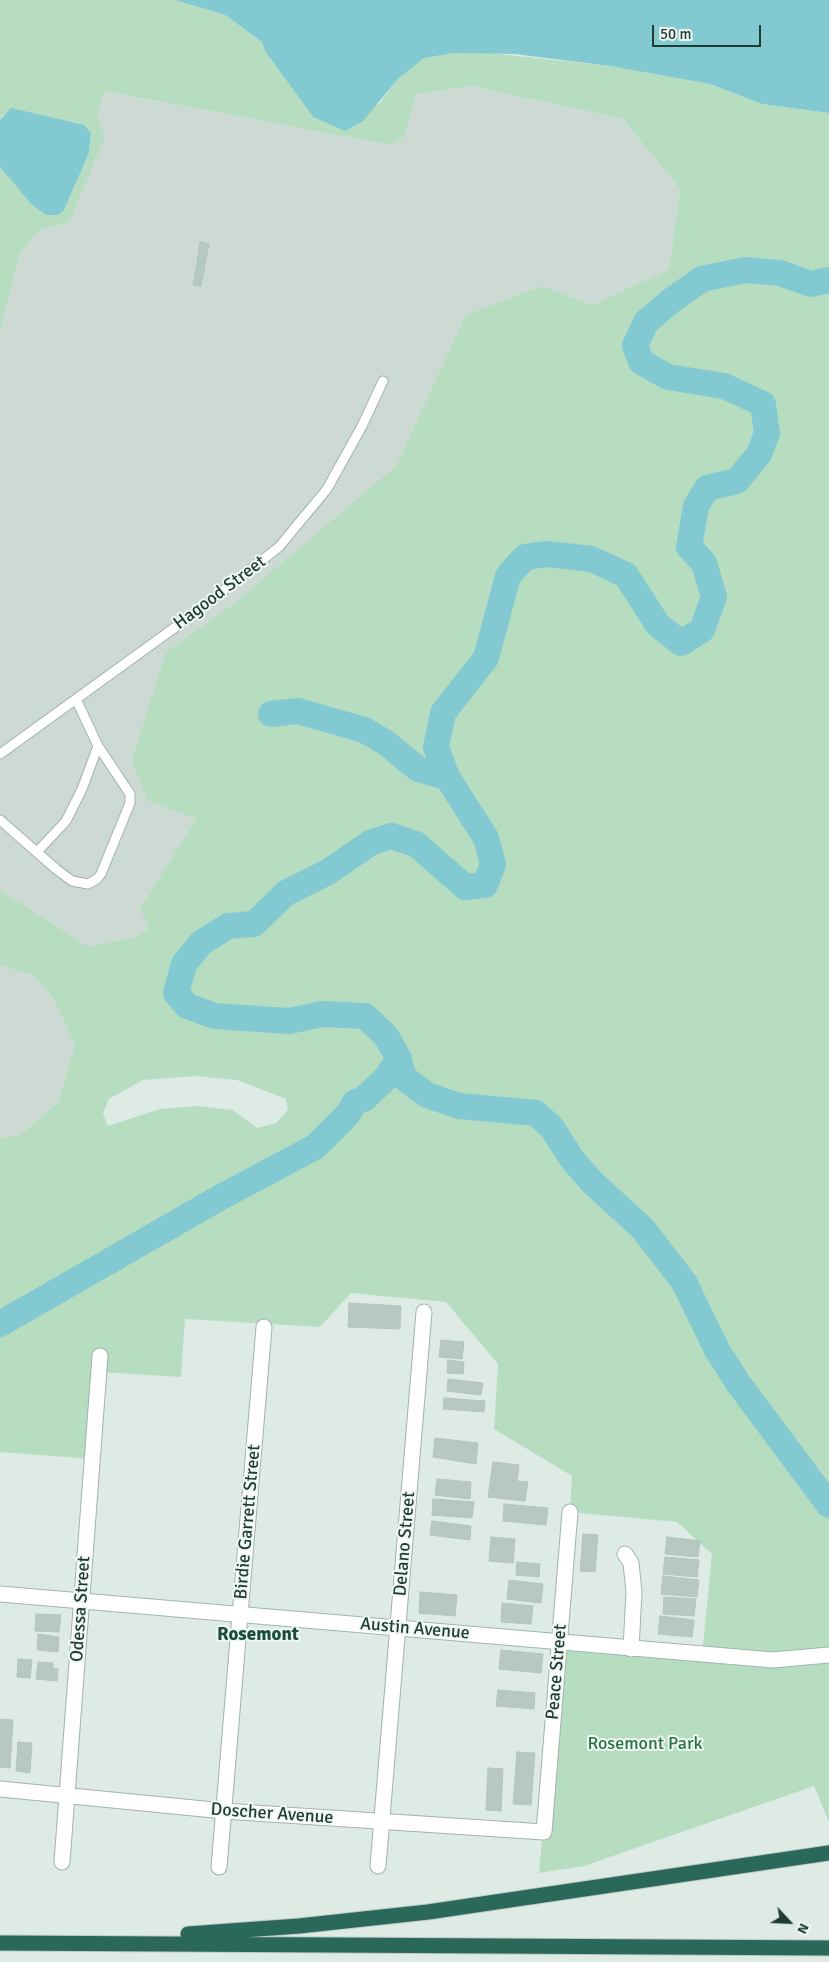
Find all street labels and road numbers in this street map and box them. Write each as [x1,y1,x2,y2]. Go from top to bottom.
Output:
street label: Hagood Street [170,551,270,635]
street label: Birdie Garrett Street [230,1444,266,1600]
street label: Delano Street [390,1491,420,1597]
street label: Odessa Street [67,1555,95,1663]
street label: Austin Avenue [359,1613,471,1645]
street label: Peace Street [542,1623,572,1721]
street label: Doscher Avenue [210,1799,334,1829]

